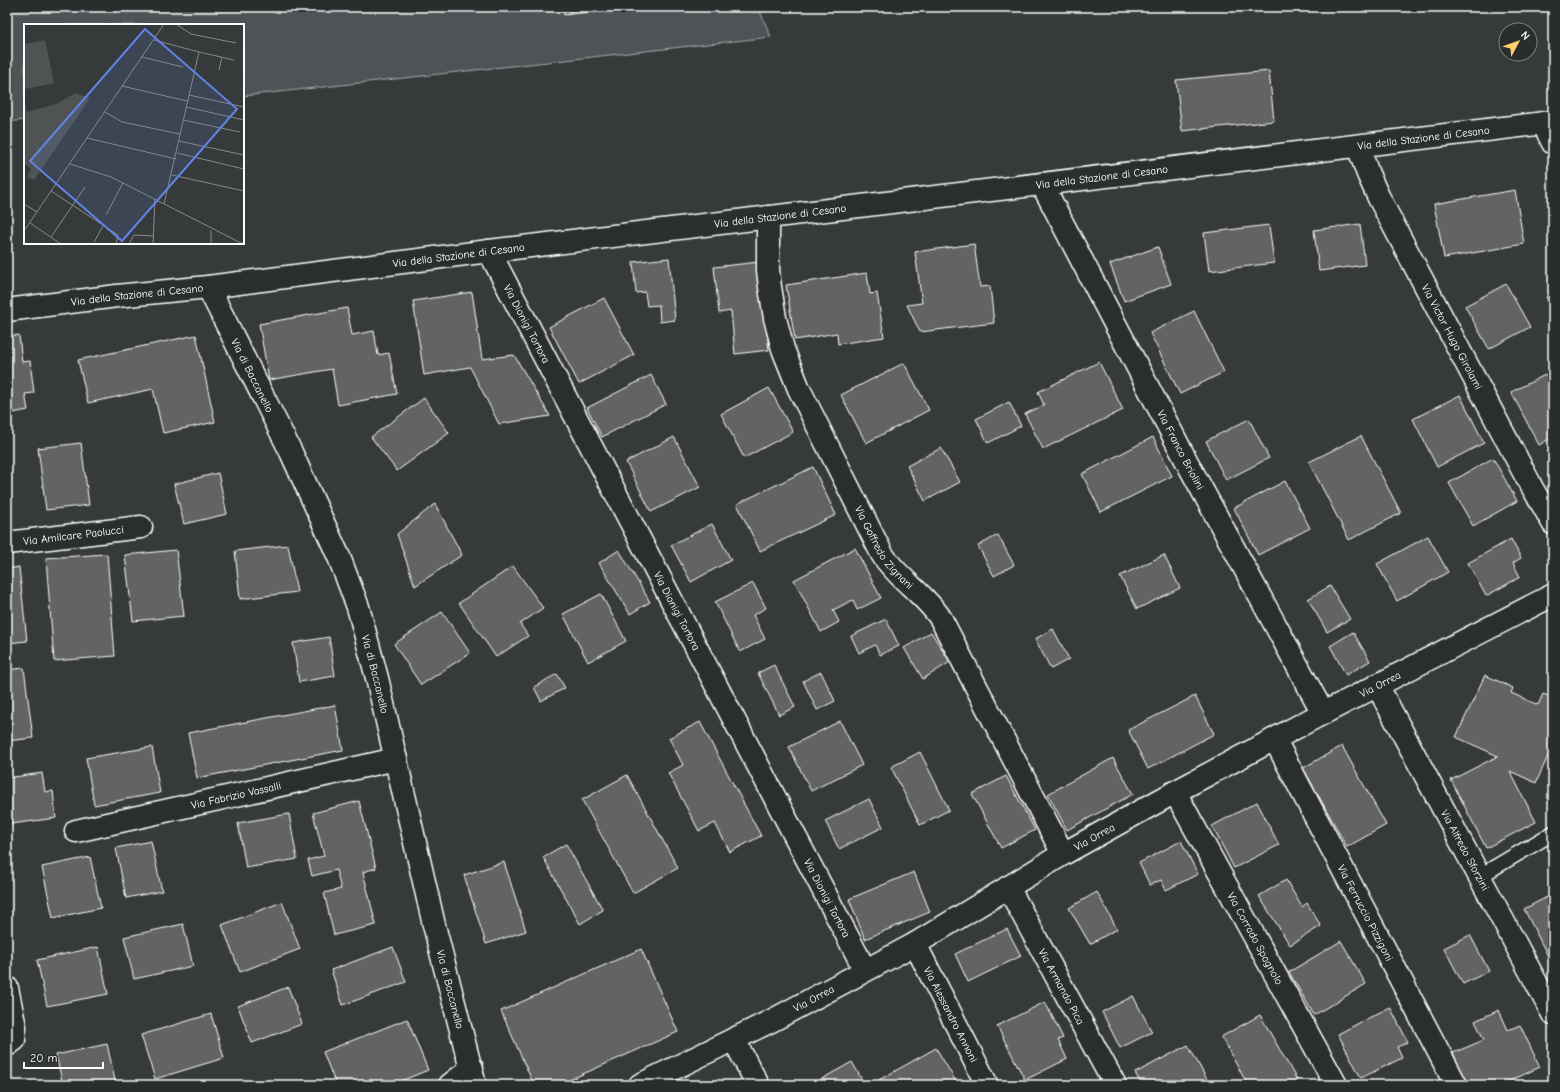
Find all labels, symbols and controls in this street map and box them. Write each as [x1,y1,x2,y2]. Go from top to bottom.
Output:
north arrow [1498,22,1538,62]
inset map [24,24,244,244]
text: N [1518,29,1532,43]
street label: Via della Stazione di Cesano [1357,124,1490,153]
street label: Via della Stazione di Cesano [1035,163,1169,192]
street label: Via della Stazione di Cesano [714,202,847,231]
street label: Via della Stazione di Cesano [392,241,526,270]
street label: Via della Stazione di Cesano [70,281,204,309]
street label: Via Dionigi Tortora [501,282,552,366]
street label: Via Victor Hugo Girolami [1419,282,1485,392]
street label: Via di Baccanello [228,337,276,415]
street label: Via Franco Briolini [1154,408,1207,492]
street label: Via Goffredo Zignani [852,504,916,592]
street label: Via Amilcare Paolucci [23,523,124,548]
street label: Via Dionigi Tortora [651,569,703,653]
street label: Via di Baccanello [359,633,391,715]
street label: Via Orrea [1357,668,1403,700]
street label: Via Fabrizio Vassalli [190,779,282,812]
street label: Via Alfredo Sforzini [1438,807,1492,893]
street label: Via Orrea [1072,821,1117,854]
street label: Via Dionigi Tortora [801,857,853,940]
street label: Via Ferruccio Pizzigoni [1335,862,1396,963]
street label: Via Corrado Spagnolo [1224,890,1286,987]
street label: Via Armando Pica [1035,946,1087,1027]
street label: Via di Baccanello [434,949,466,1030]
street label: Via Alessandro Annoni [921,965,980,1065]
street label: Via Orrea [791,982,836,1015]
scale bar [24,1044,103,1070]
text: 20 m [30,1051,58,1065]

